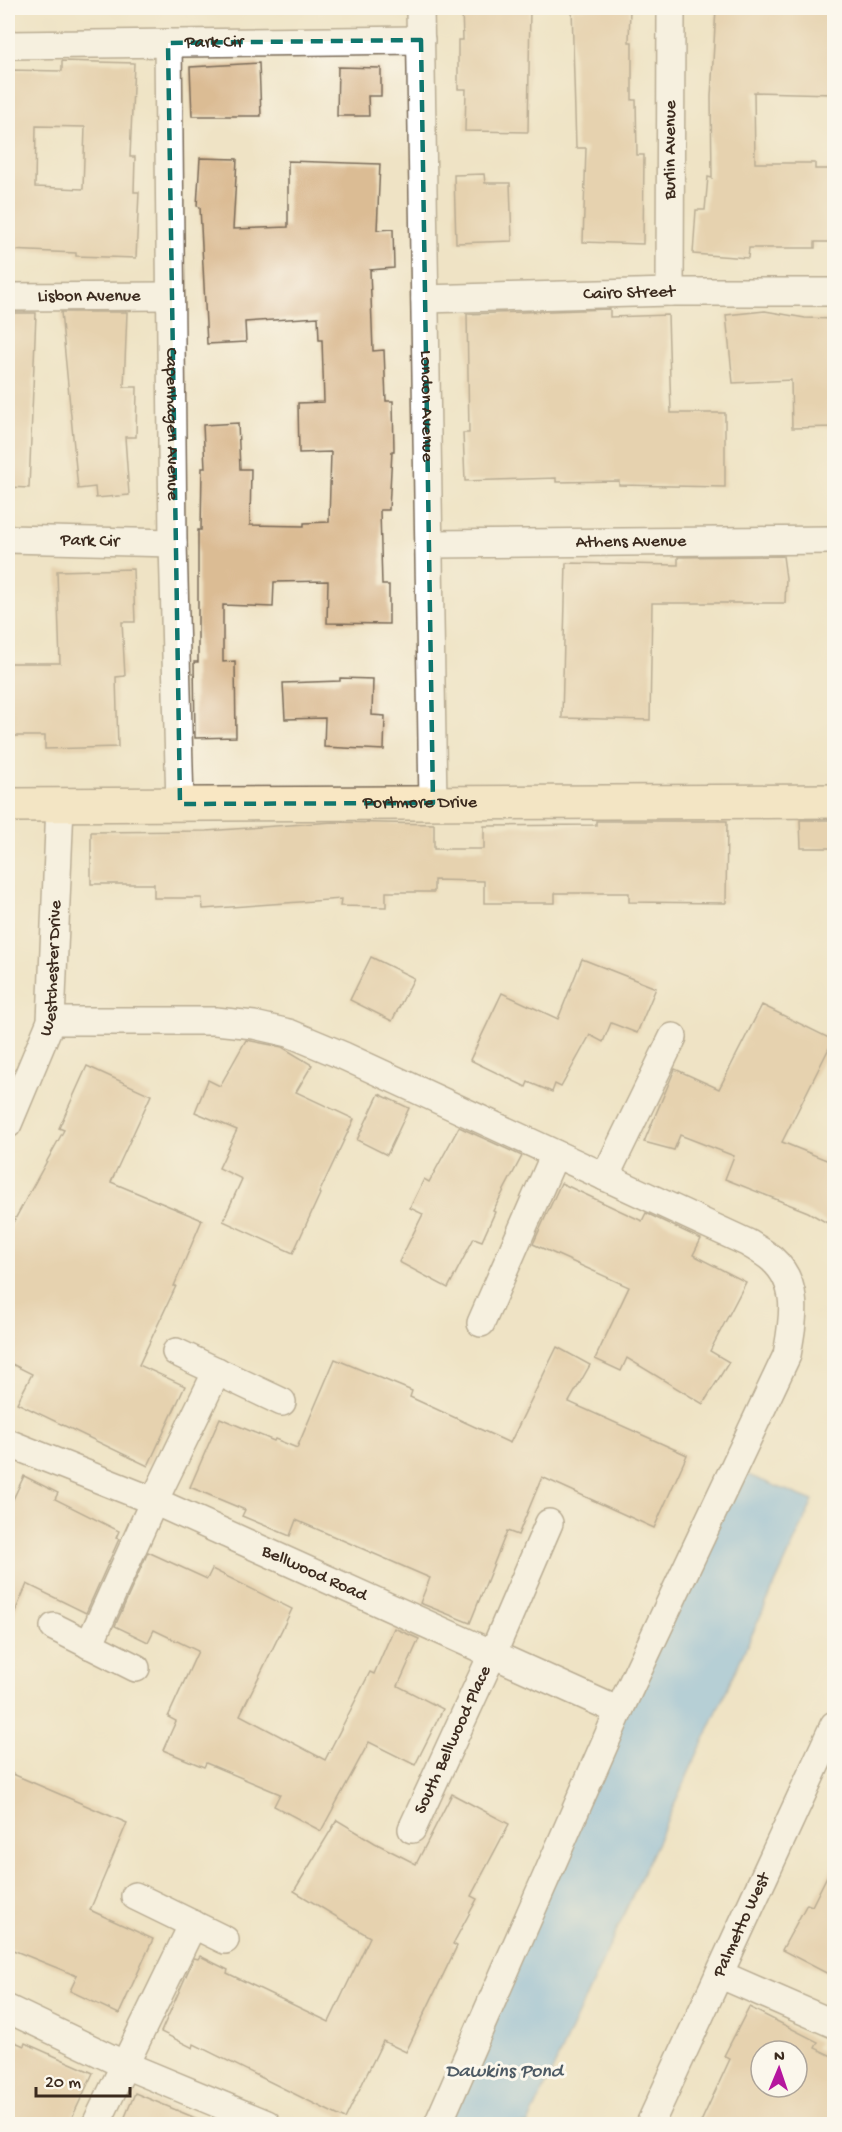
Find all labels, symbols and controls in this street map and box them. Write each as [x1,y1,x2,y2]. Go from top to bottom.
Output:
street label: Park Cir [184,32,245,53]
street label: Burlin Avenue [660,100,681,200]
street label: Cairo Street [583,282,676,305]
street label: Lisbon Avenue [37,286,141,307]
street label: Capenhagen Avenue [161,348,183,501]
street label: London Avenue [415,350,438,463]
street label: Park Cir [59,530,121,552]
street label: Athens Avenue [576,531,687,553]
street label: Portmore Drive [362,792,478,814]
street label: Westchester Drive [35,899,67,1040]
street label: Bellwood Road [257,1540,372,1607]
street label: South Bellwood Place [410,1662,496,1817]
street label: Palmetto West [708,1868,776,1982]
north arrow [749,2039,809,2099]
text: N [774,2048,786,2067]
scale bar [36,2060,130,2098]
water label: Dawkins Pond [445,2061,565,2084]
text: 20 m [45,2073,81,2094]

